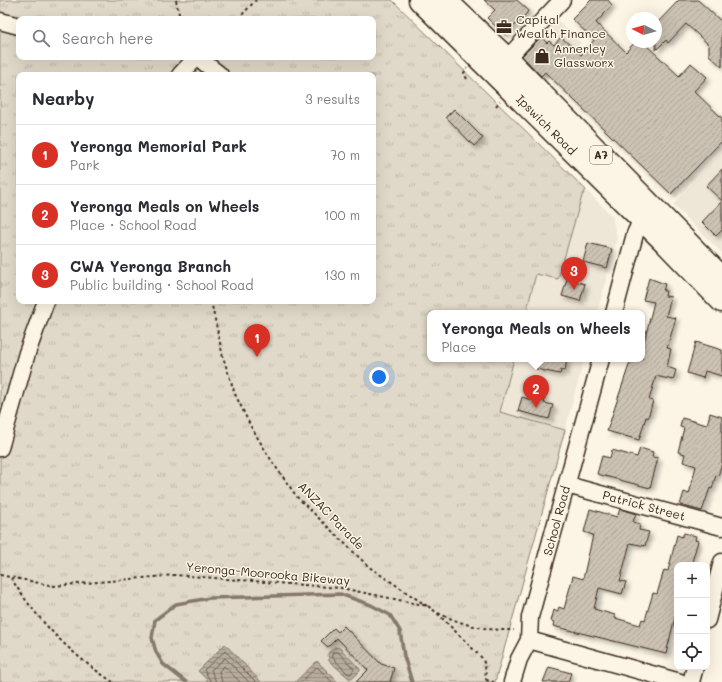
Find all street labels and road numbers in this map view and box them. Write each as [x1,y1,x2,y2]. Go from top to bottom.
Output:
street label: Ipswich Road [513,91,581,158]
road number: A7 [590,146,612,164]
street label: ANZAC Parade [295,478,368,553]
street label: School Road [539,484,573,557]
street label: Patrick Street [601,486,688,524]
street label: Yeronga-Moorooka Bikeway [186,558,351,588]

